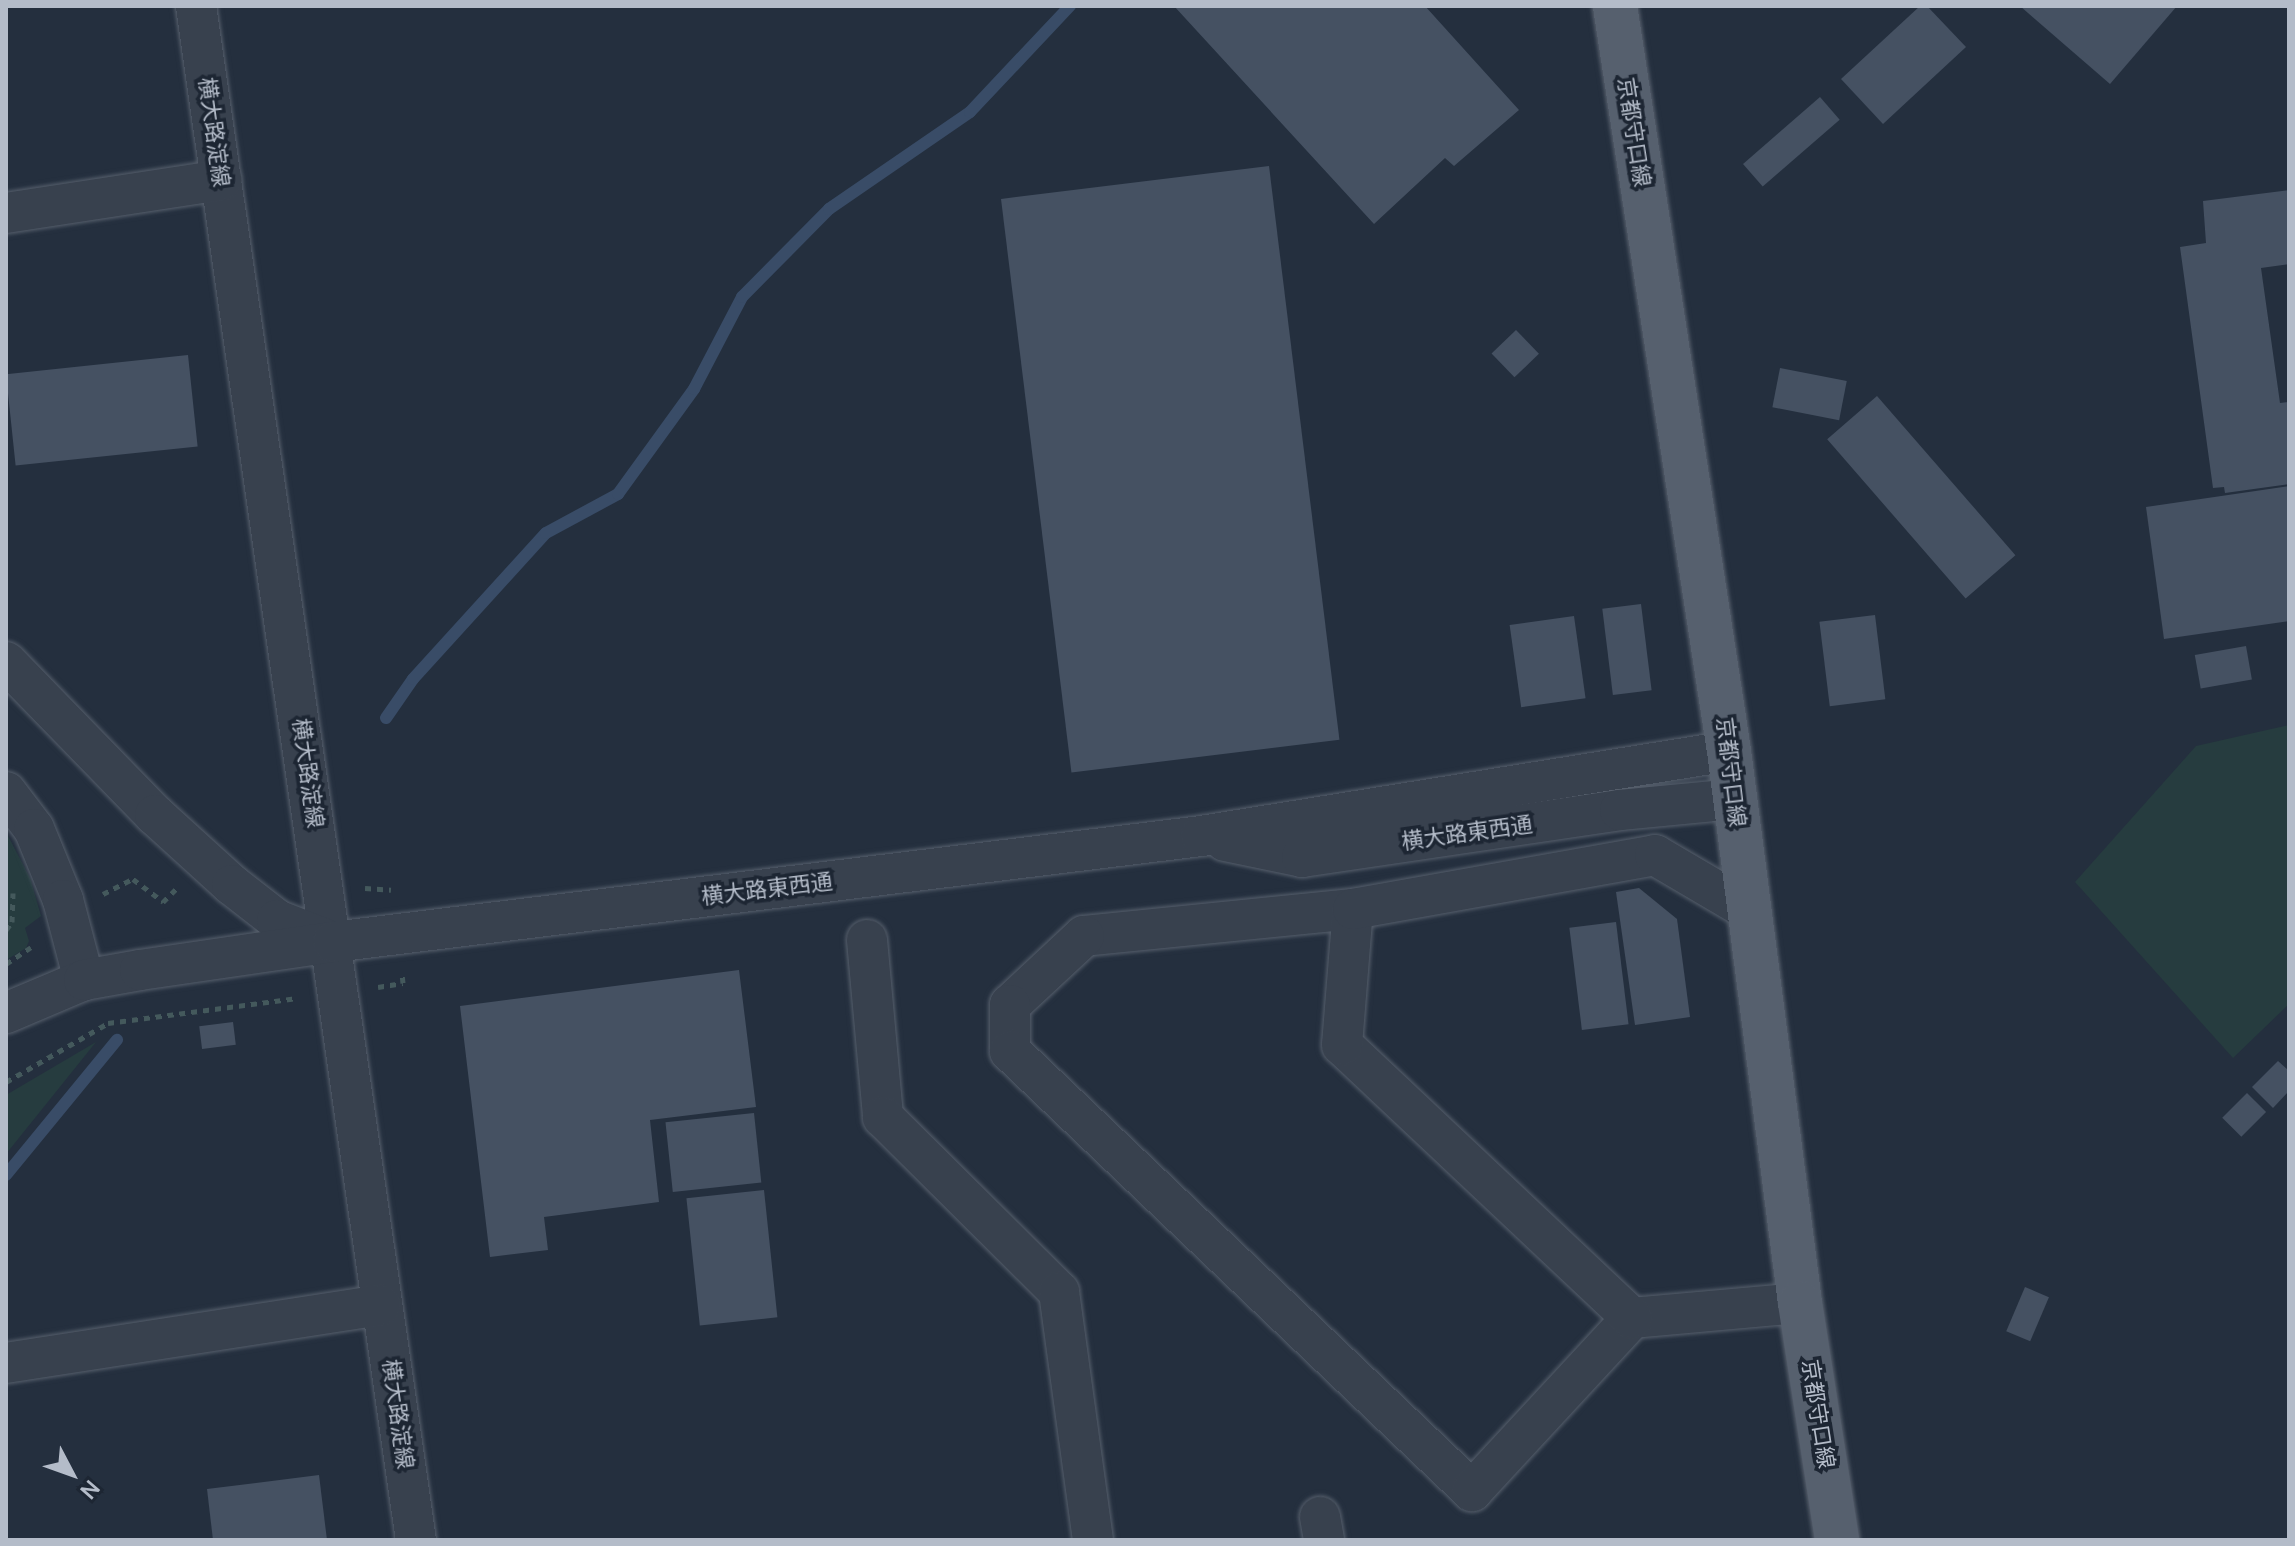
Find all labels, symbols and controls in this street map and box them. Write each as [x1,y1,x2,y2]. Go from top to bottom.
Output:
street label: 横大路淀線 [193,76,235,188]
street label: 京都守口線 [1612,76,1656,188]
street label: 京都守口線 [1711,716,1751,828]
street label: 横大路淀線 [287,717,329,829]
street label: 横大路東西通 [1400,811,1534,855]
street label: 横大路東西通 [700,868,834,910]
street label: 横大路淀線 [377,1358,419,1470]
street label: 京都守口線 [1796,1358,1840,1470]
north arrow [32,1434,112,1514]
text: N [74,1474,107,1506]

